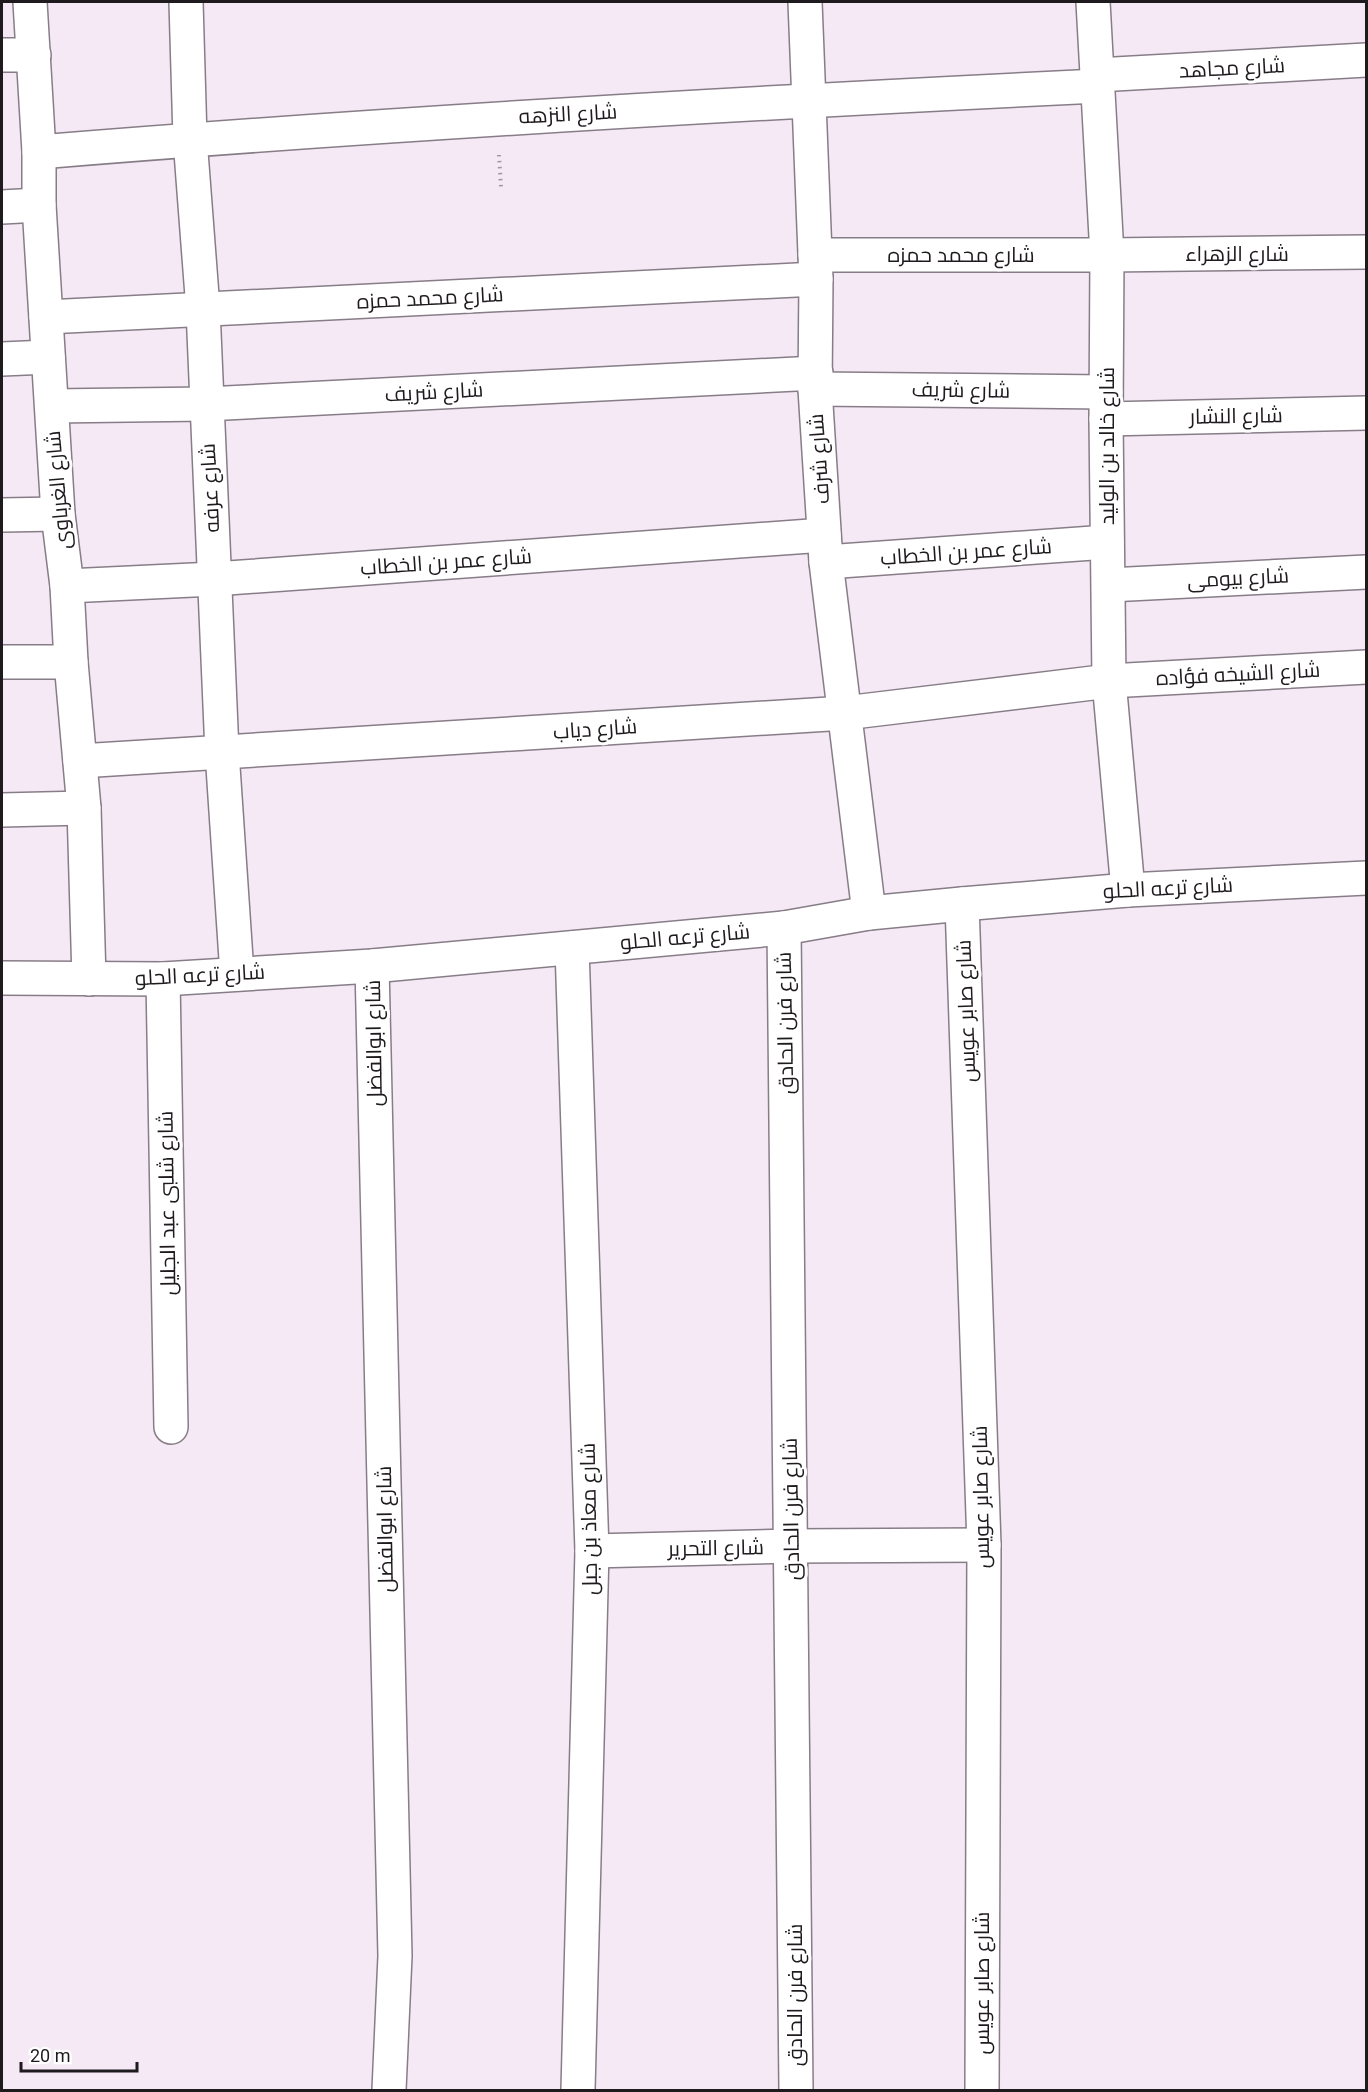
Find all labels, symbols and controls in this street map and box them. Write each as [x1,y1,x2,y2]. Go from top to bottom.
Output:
street label: شارع مجاهد [1178,53,1286,85]
street label: شارع النزهه [518,99,618,131]
street label: شارع الزهراء [1185,242,1289,268]
street label: شارع محمد حمزه [887,243,1035,269]
street label: شارع محمد حمزه [356,282,504,316]
street label: شارع خالد بن الوليد [1095,367,1121,525]
street label: شارع شريف [384,377,484,409]
street label: شارع شريف [911,377,1011,405]
street label: شارع النشار [1188,403,1283,431]
street label: شارع شرف [804,413,836,505]
street label: شارع الغرباوى [41,429,77,550]
street label: شارع عرفه [196,443,226,533]
street label: شارع عمر بن الخطاب [879,534,1053,572]
street label: شارع عمر بن الخطاب [359,544,533,582]
street label: شارع بيومى [1187,563,1290,595]
street label: شارع الشيخه فؤاده [1155,658,1321,692]
street label: شارع دياب [552,714,638,746]
street label: شارع ترعه الحلو [1102,873,1234,905]
street label: شارع ترعه الحلو [619,919,751,957]
street label: شارع صابر عويس [952,939,982,1083]
street label: شارع فرن الحادق [772,951,800,1095]
street label: شارع ترعه الحلو [134,960,266,992]
street label: شارع ابوالفضل [361,979,389,1107]
street label: شارع شلبى عبد الجليل [153,1110,183,1296]
street label: شارع صابر عويس [968,1425,996,1569]
street label: شارع فرن الحادق [778,1437,806,1581]
street label: شارع معاذ بن جبل [576,1443,604,1595]
street label: شارع ابوالفضل [372,1465,400,1593]
street label: شارع التحرير [667,1535,764,1563]
street label: شارع صابر عويس [970,1912,996,2054]
street label: شارع فرن الحادق [783,1924,809,2066]
scale bar [21,2035,136,2073]
text: 20 m [30,2045,70,2066]

